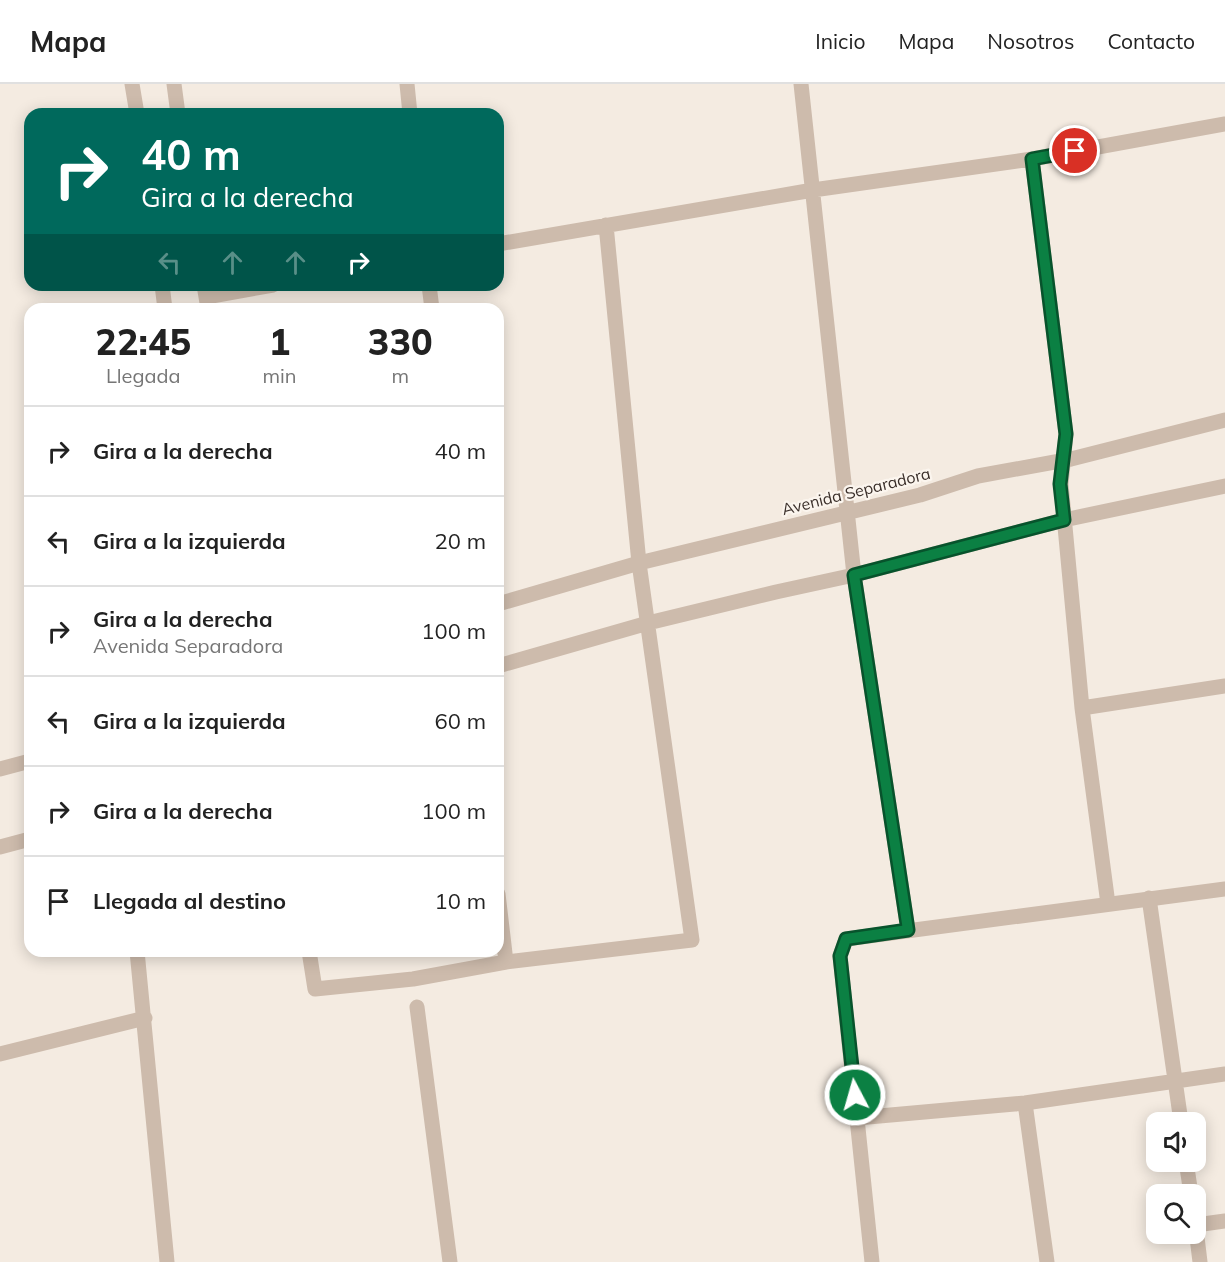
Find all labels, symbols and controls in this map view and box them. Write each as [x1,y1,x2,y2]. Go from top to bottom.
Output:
text: Mapa [30,24,106,59]
text: Inicio [815,28,865,54]
text: Mapa [898,28,954,54]
text: Nosotros [987,28,1074,54]
text: Contacto [1107,28,1195,54]
pin [1049,125,1100,176]
text: 40 m [141,128,241,181]
icon: right [42,132,120,210]
icon: arrive [1058,134,1091,167]
text: Gira a la derecha [141,180,354,214]
icon: left [153,246,186,279]
icon: ahead [216,246,249,279]
icon: ahead [279,246,312,279]
icon: right [342,246,375,279]
text: 22:45 [95,319,191,364]
text: 1 [269,319,290,364]
text: 330 [368,319,433,364]
text: Llegada [106,363,181,388]
text: min [262,363,297,388]
text: m [391,363,409,388]
icon: right [42,435,75,468]
text: Gira a la derecha [93,437,273,465]
text: 40 m [435,437,486,465]
street label: Avenida Separadora [780,463,932,519]
icon: left [42,525,75,558]
text: Gira a la izquierda [93,527,286,555]
text: 20 m [435,527,486,555]
text: Gira a la derecha [93,605,273,633]
icon: right [42,615,75,648]
text: 100 m [421,617,486,645]
text: Avenida Separadora [93,633,283,658]
icon: left [42,705,75,738]
text: Gira a la izquierda [93,707,286,735]
text: 60 m [435,707,486,735]
icon: right [42,795,75,828]
text: Gira a la derecha [93,797,273,825]
text: 100 m [421,797,486,825]
icon: arrive [42,885,75,918]
text: Llegada al destino [93,887,286,915]
text: 10 m [435,887,486,915]
position arrow [823,1063,887,1127]
map controls [1146,1112,1206,1244]
button: sound [1146,1112,1206,1172]
button: search [1146,1184,1206,1244]

